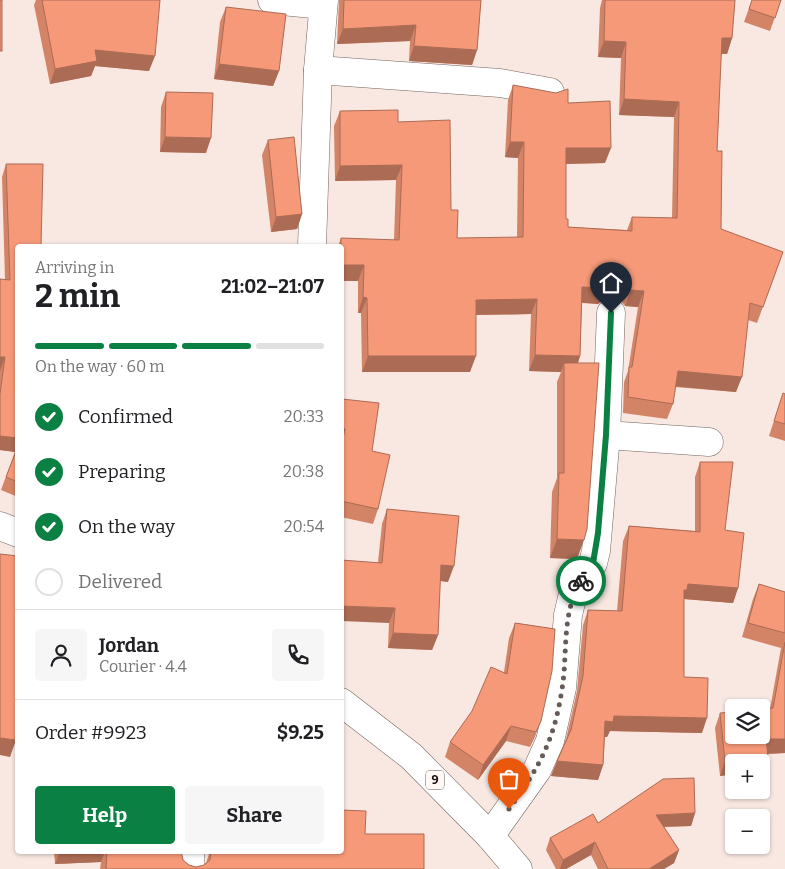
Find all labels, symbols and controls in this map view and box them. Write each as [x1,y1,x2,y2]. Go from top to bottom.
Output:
text: Arriving in [35,258,114,277]
pin [590,262,632,313]
icon: home [597,269,625,297]
text: 21:02–21:07 [221,275,324,298]
text: 2 min [35,277,120,315]
text: On the way · 60 m [35,357,165,376]
icon: check [35,403,63,431]
text: Confirmed [78,405,173,428]
text: 20:33 [284,407,324,426]
icon: check [35,458,63,486]
text: Preparing [78,460,166,483]
text: 20:38 [283,462,324,481]
icon: check [35,513,63,541]
text: On the way [78,515,175,538]
text: 20:54 [284,517,324,536]
courier [556,556,606,606]
icon: bike [567,567,595,595]
text: Delivered [78,570,162,593]
button: person [35,629,87,681]
button: phone [272,629,324,681]
text: Jordan [99,634,159,657]
text: Courier · 4.4 [99,657,187,676]
map controls [725,699,770,854]
button: layers [725,699,770,744]
text: Order #9923 [35,721,147,744]
text: $9.25 [277,721,324,744]
button: + [725,754,770,799]
pin [488,758,530,809]
icon: bag [495,765,523,793]
road number: 9 [426,770,444,790]
button: Help [35,786,175,844]
button: Share [185,786,324,844]
button: − [725,809,770,854]

